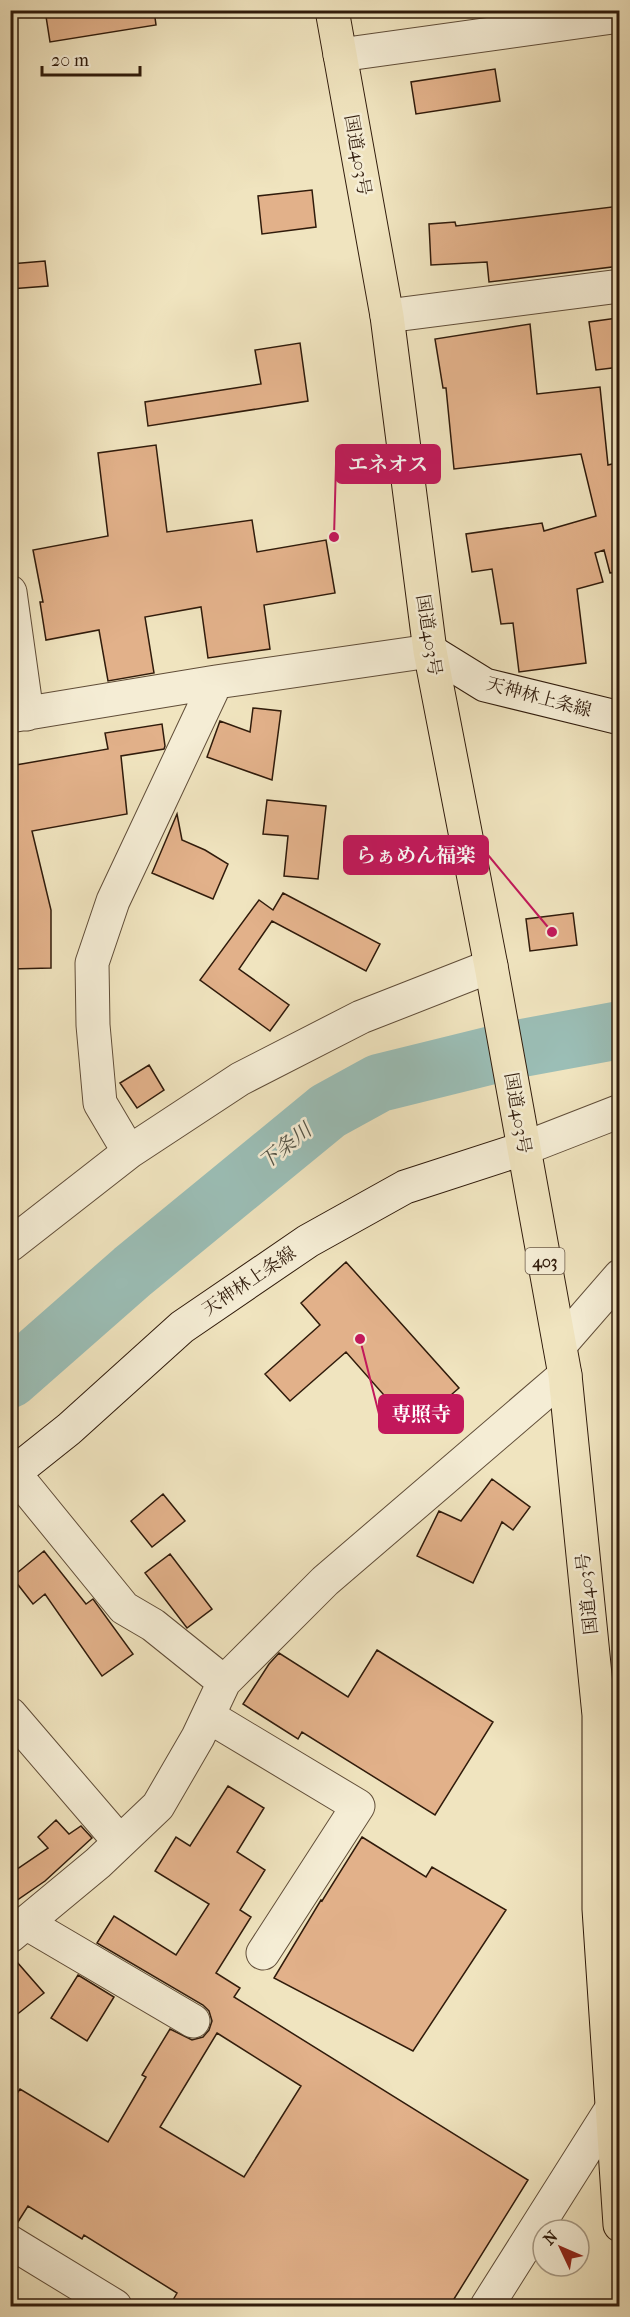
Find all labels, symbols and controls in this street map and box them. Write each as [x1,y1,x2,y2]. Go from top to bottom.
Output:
scale bar [42,39,140,77]
text: 20 m [51,50,89,71]
street label: 国道403号 [340,113,375,197]
callout: エネオス [336,445,440,483]
text: エネオス [348,453,428,476]
street label: 国道403号 [412,593,445,677]
street label: 天神林上条線 [484,673,594,722]
callout: らぁめん福楽 [344,836,488,874]
text: らぁめん福楽 [356,844,476,867]
street label: 国道403号 [500,1071,535,1155]
water label: 下条川 [255,1117,317,1174]
street label: 天神林上条線 [199,1243,300,1320]
road number: 403 [526,1248,564,1274]
callout: 専照寺 [379,1395,463,1433]
text: 専照寺 [391,1403,451,1426]
street label: 国道403号 [573,1552,602,1636]
north arrow [531,2218,591,2278]
text: N [540,2226,562,2249]

